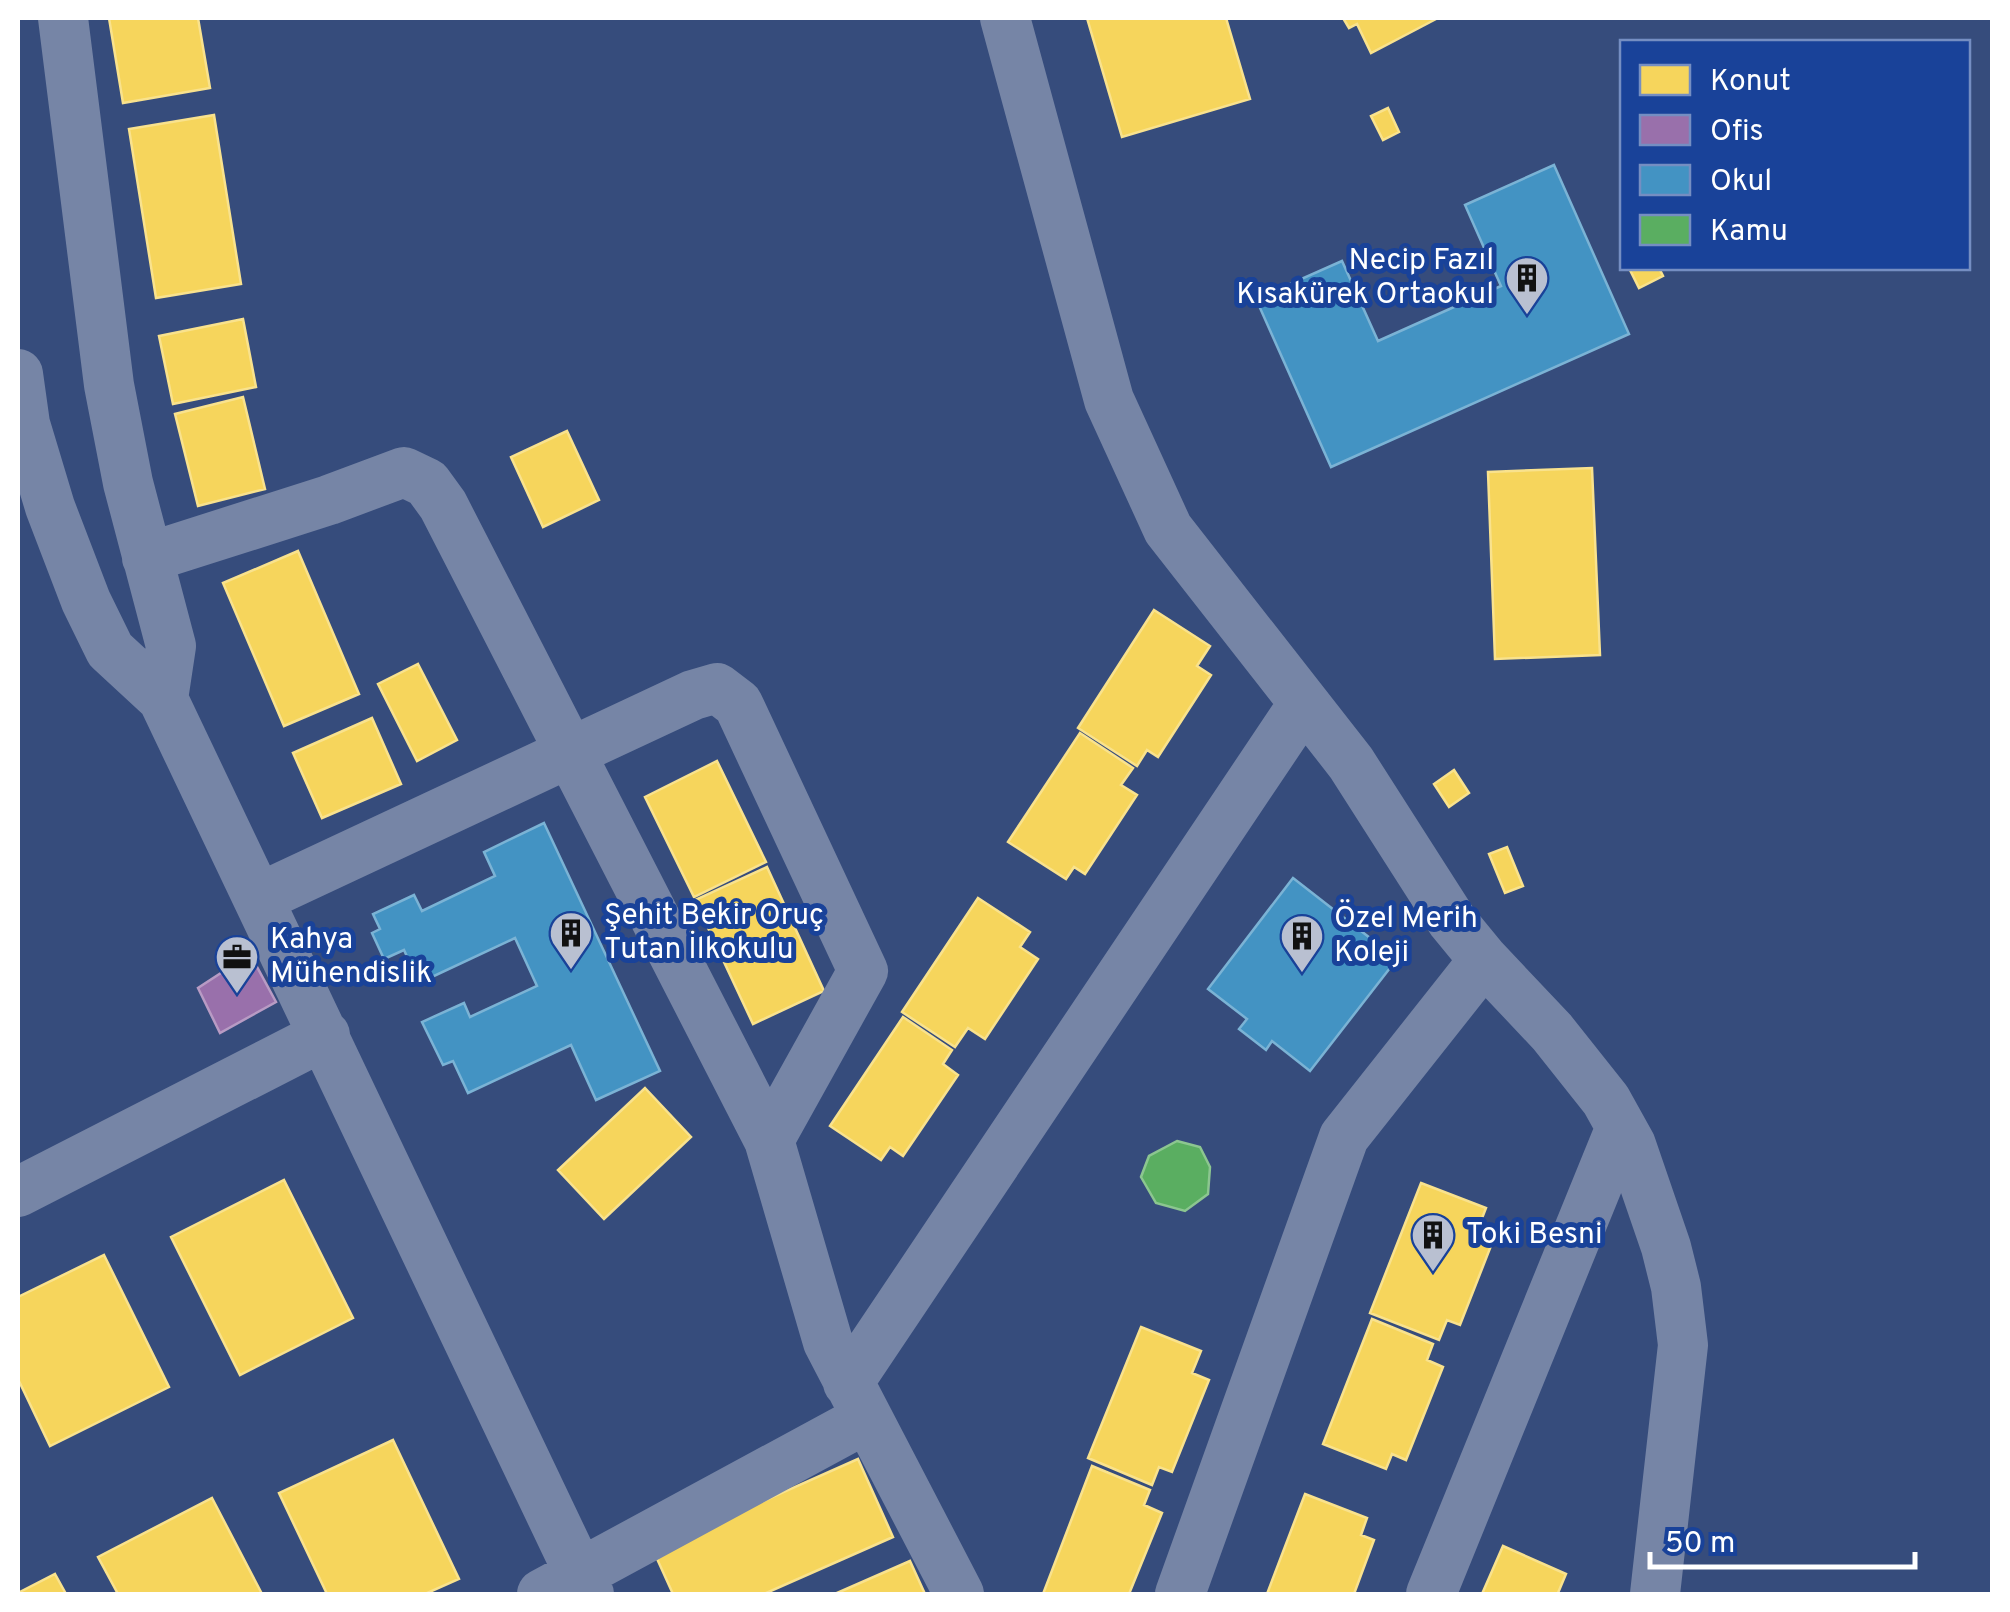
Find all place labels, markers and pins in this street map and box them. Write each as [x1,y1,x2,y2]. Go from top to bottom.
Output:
place label: Necip Fazıl Kısakürek Ortaokul [1236,243,1494,314]
building icon: Necip Fazıl Kısakürek Ortaokul [1504,255,1550,316]
place label: Şehit Bekir Oruç Tutan İlkokulu [604,898,824,969]
place label: Özel Merih Koleji [1334,899,1478,972]
building icon: Şehit Bekir Oruç Tutan İlkokulu [548,910,594,971]
building icon: Özel Merih Koleji [1279,913,1325,974]
place label: Kahya Mühendislik [270,922,432,993]
office icon: Kahya Mühendislik [214,934,260,995]
building icon: Toki Besni [1410,1212,1456,1273]
place label: Toki Besni [1466,1217,1603,1254]

